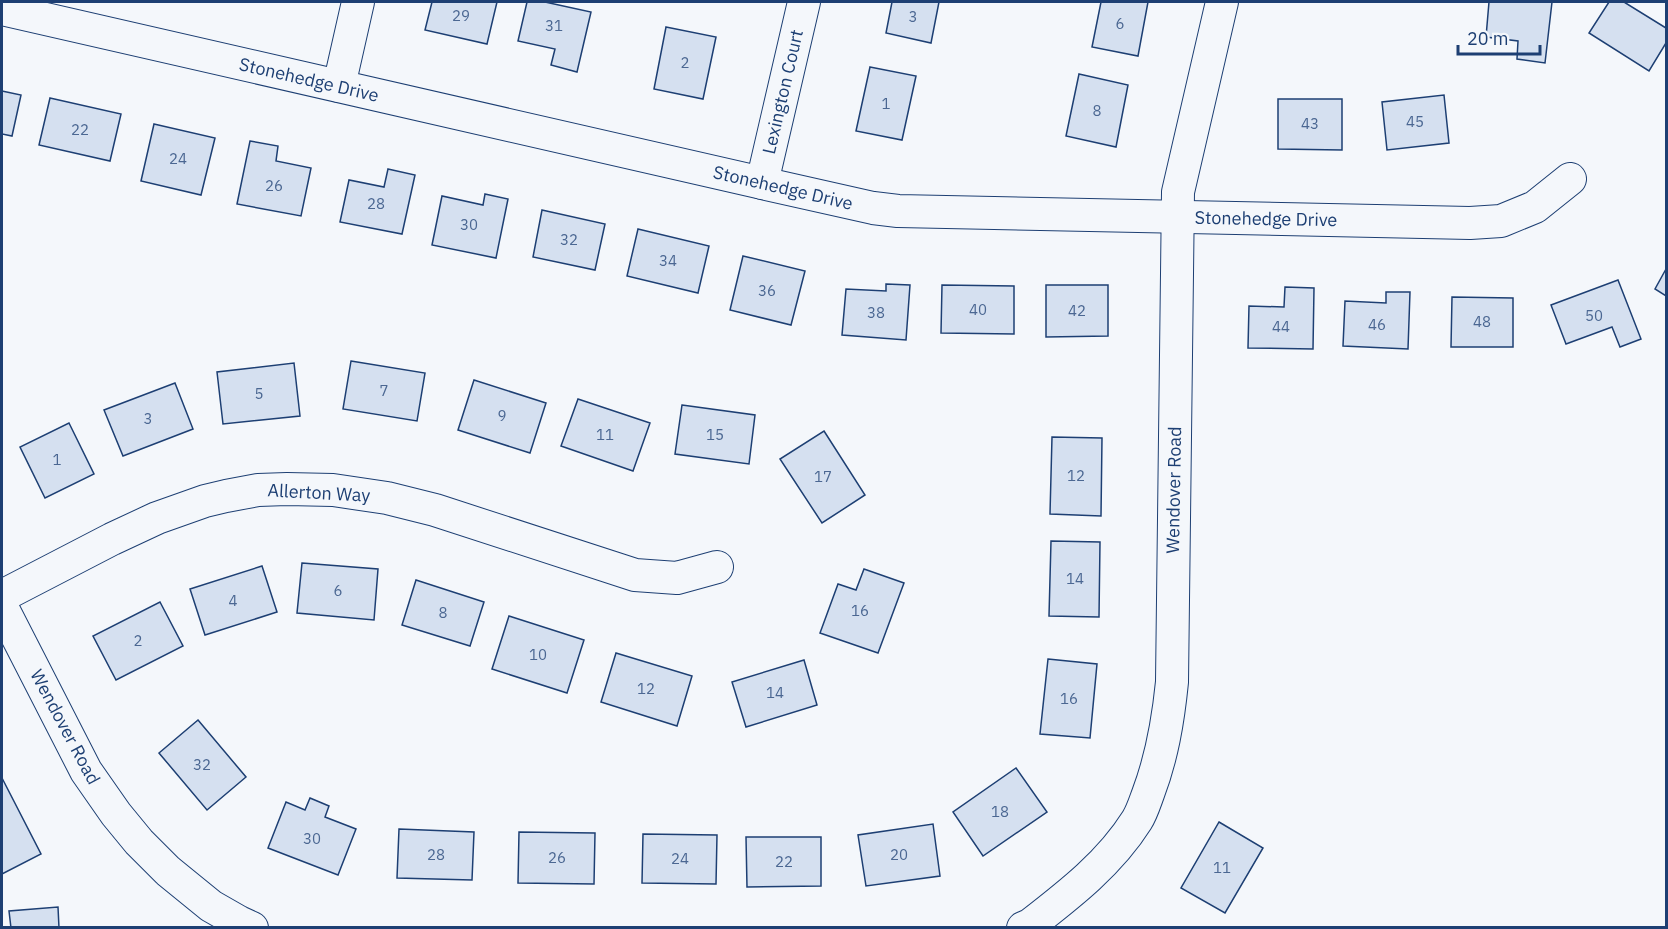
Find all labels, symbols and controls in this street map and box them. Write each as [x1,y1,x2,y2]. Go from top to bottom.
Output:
house number: 29 [452,6,470,25]
house number: 3 [908,7,918,26]
house number: 6 [1115,14,1125,33]
house number: 31 [545,16,563,35]
scale bar [1458,18,1540,56]
street label: Lexington Court [757,27,808,156]
text: 20 m [1467,27,1509,50]
street label: Stonehedge Drive [237,52,381,107]
house number: 2 [680,53,690,72]
house number: 1 [881,94,891,113]
house number: 8 [1092,101,1102,120]
house number: 45 [1406,112,1424,131]
house number: 43 [1301,114,1319,133]
house number: 22 [71,120,89,139]
house number: 24 [169,149,187,168]
street label: Stonehedge Drive [711,160,855,215]
house number: 26 [265,176,283,195]
house number: 28 [367,194,385,213]
street label: Stonehedge Drive [1194,206,1338,231]
house number: 30 [460,215,478,234]
house number: 32 [560,230,578,249]
house number: 34 [659,251,677,270]
house number: 36 [758,281,776,300]
house number: 40 [969,300,987,319]
house number: 42 [1068,301,1086,320]
house number: 38 [867,303,885,322]
house number: 50 [1585,306,1603,325]
house number: 48 [1473,312,1491,331]
house number: 46 [1368,315,1386,334]
house number: 44 [1272,317,1290,336]
house number: 7 [379,381,389,400]
house number: 5 [254,384,264,403]
house number: 9 [497,406,507,425]
house number: 3 [143,409,153,428]
house number: 11 [596,425,614,444]
house number: 15 [706,425,724,444]
street label: Wendover Road [1161,426,1186,554]
house number: 1 [52,450,62,469]
house number: 12 [1067,466,1085,485]
house number: 17 [814,467,832,486]
street label: Allerton Way [267,478,371,507]
house number: 14 [1066,569,1084,588]
house number: 6 [333,581,343,600]
house number: 4 [228,591,238,610]
house number: 16 [851,601,869,620]
house number: 8 [438,603,448,622]
house number: 2 [133,631,143,650]
house number: 10 [529,645,547,664]
street label: Wendover Road [25,665,105,788]
house number: 12 [637,679,655,698]
house number: 14 [766,683,784,702]
house number: 16 [1060,689,1078,708]
house number: 32 [193,755,211,774]
house number: 18 [991,802,1009,821]
house number: 30 [303,829,321,848]
house number: 28 [427,845,445,864]
house number: 20 [890,845,908,864]
house number: 26 [548,848,566,867]
house number: 24 [671,849,689,868]
house number: 22 [775,852,793,871]
house number: 11 [1213,858,1231,877]

